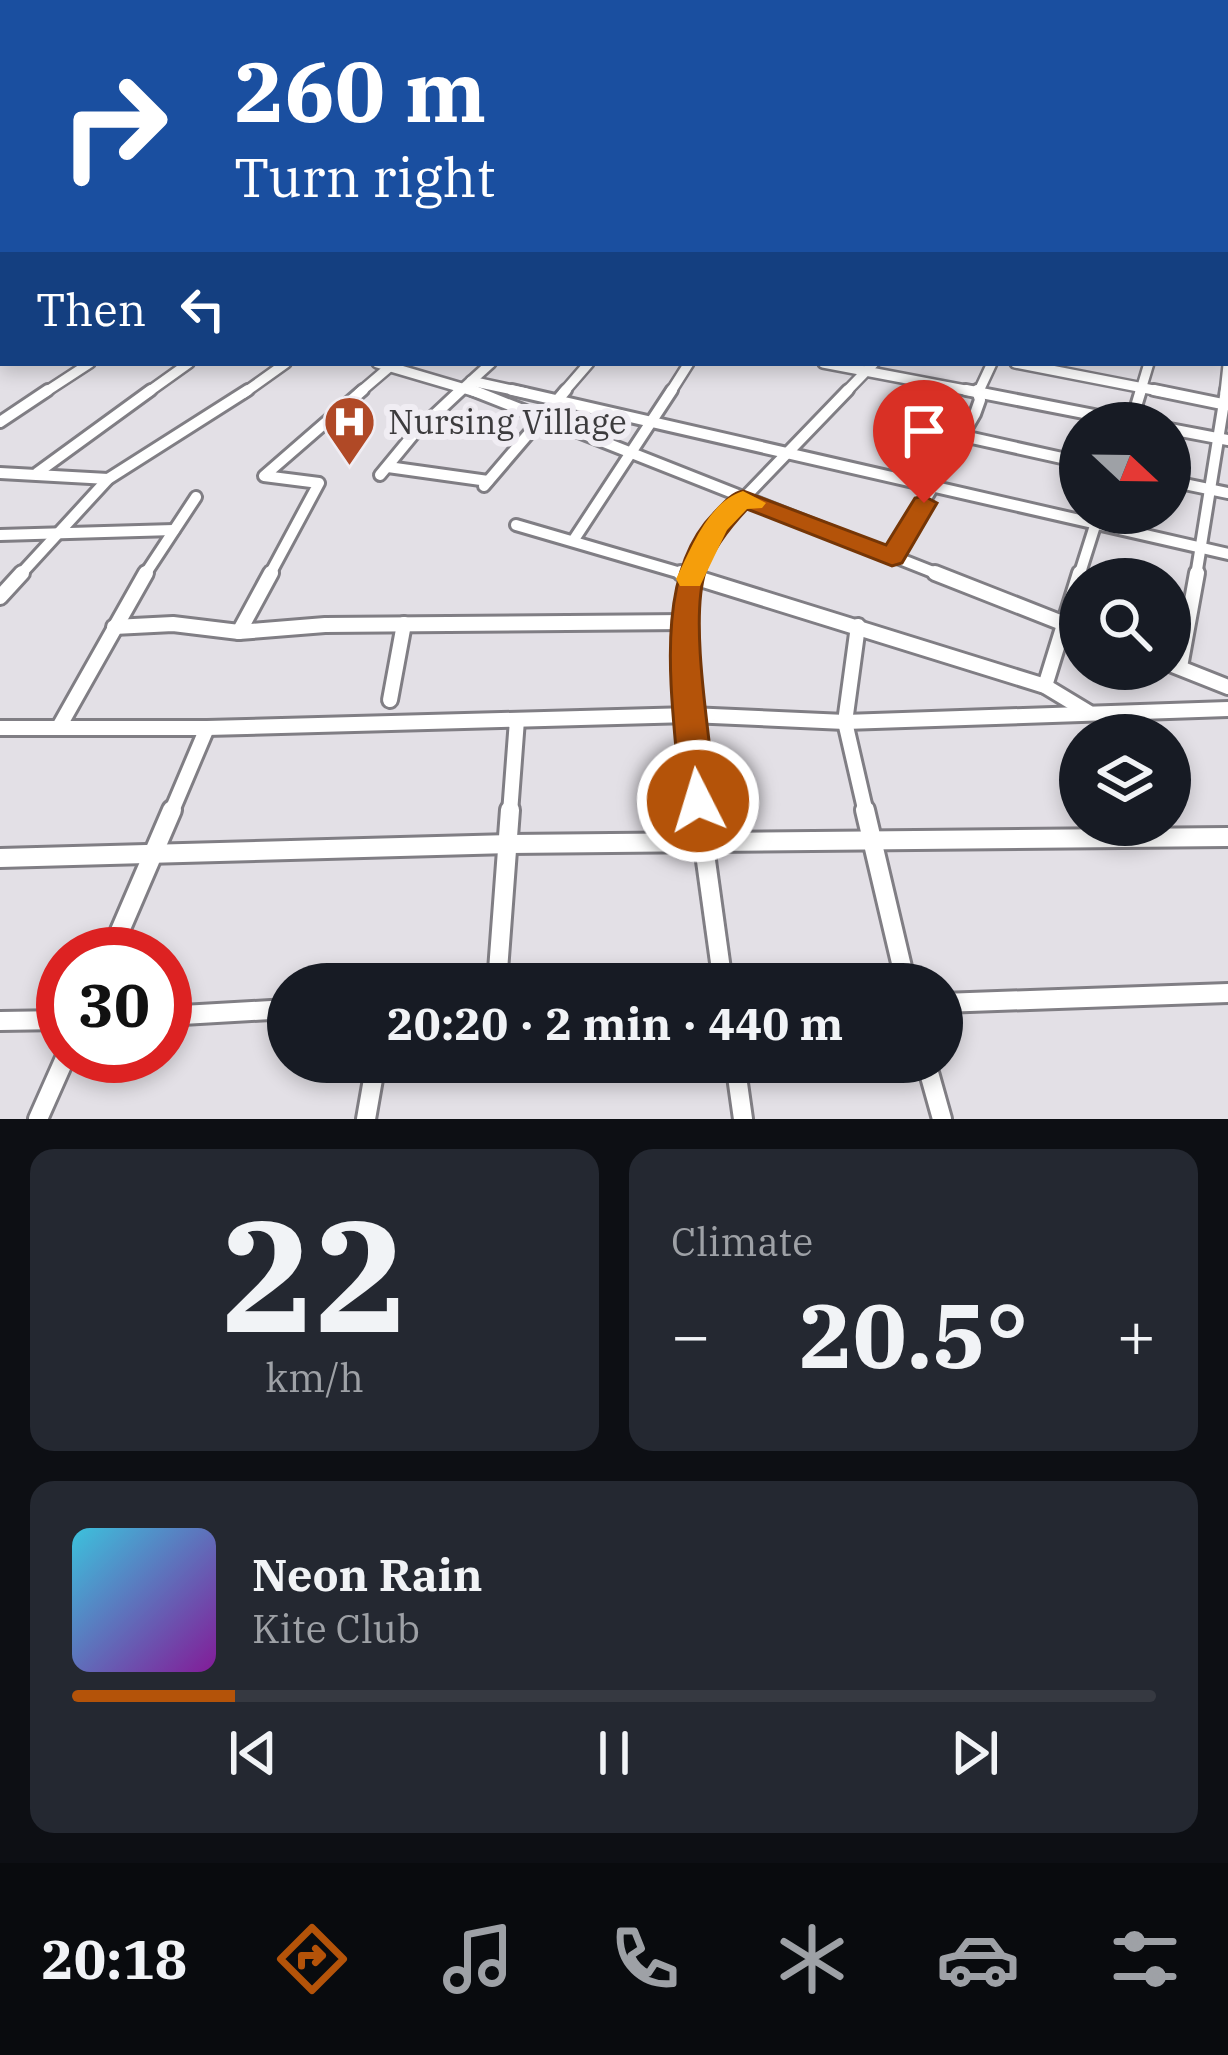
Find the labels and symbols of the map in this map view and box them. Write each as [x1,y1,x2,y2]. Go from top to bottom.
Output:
pin [873,380,975,503]
hospital icon: Nursing Village [321,394,377,468]
place label: Nursing Village [388,400,627,443]
north arrow [1059,402,1191,534]
position arrow [635,738,761,864]
speed limit sign: 30 [36,927,192,1083]

